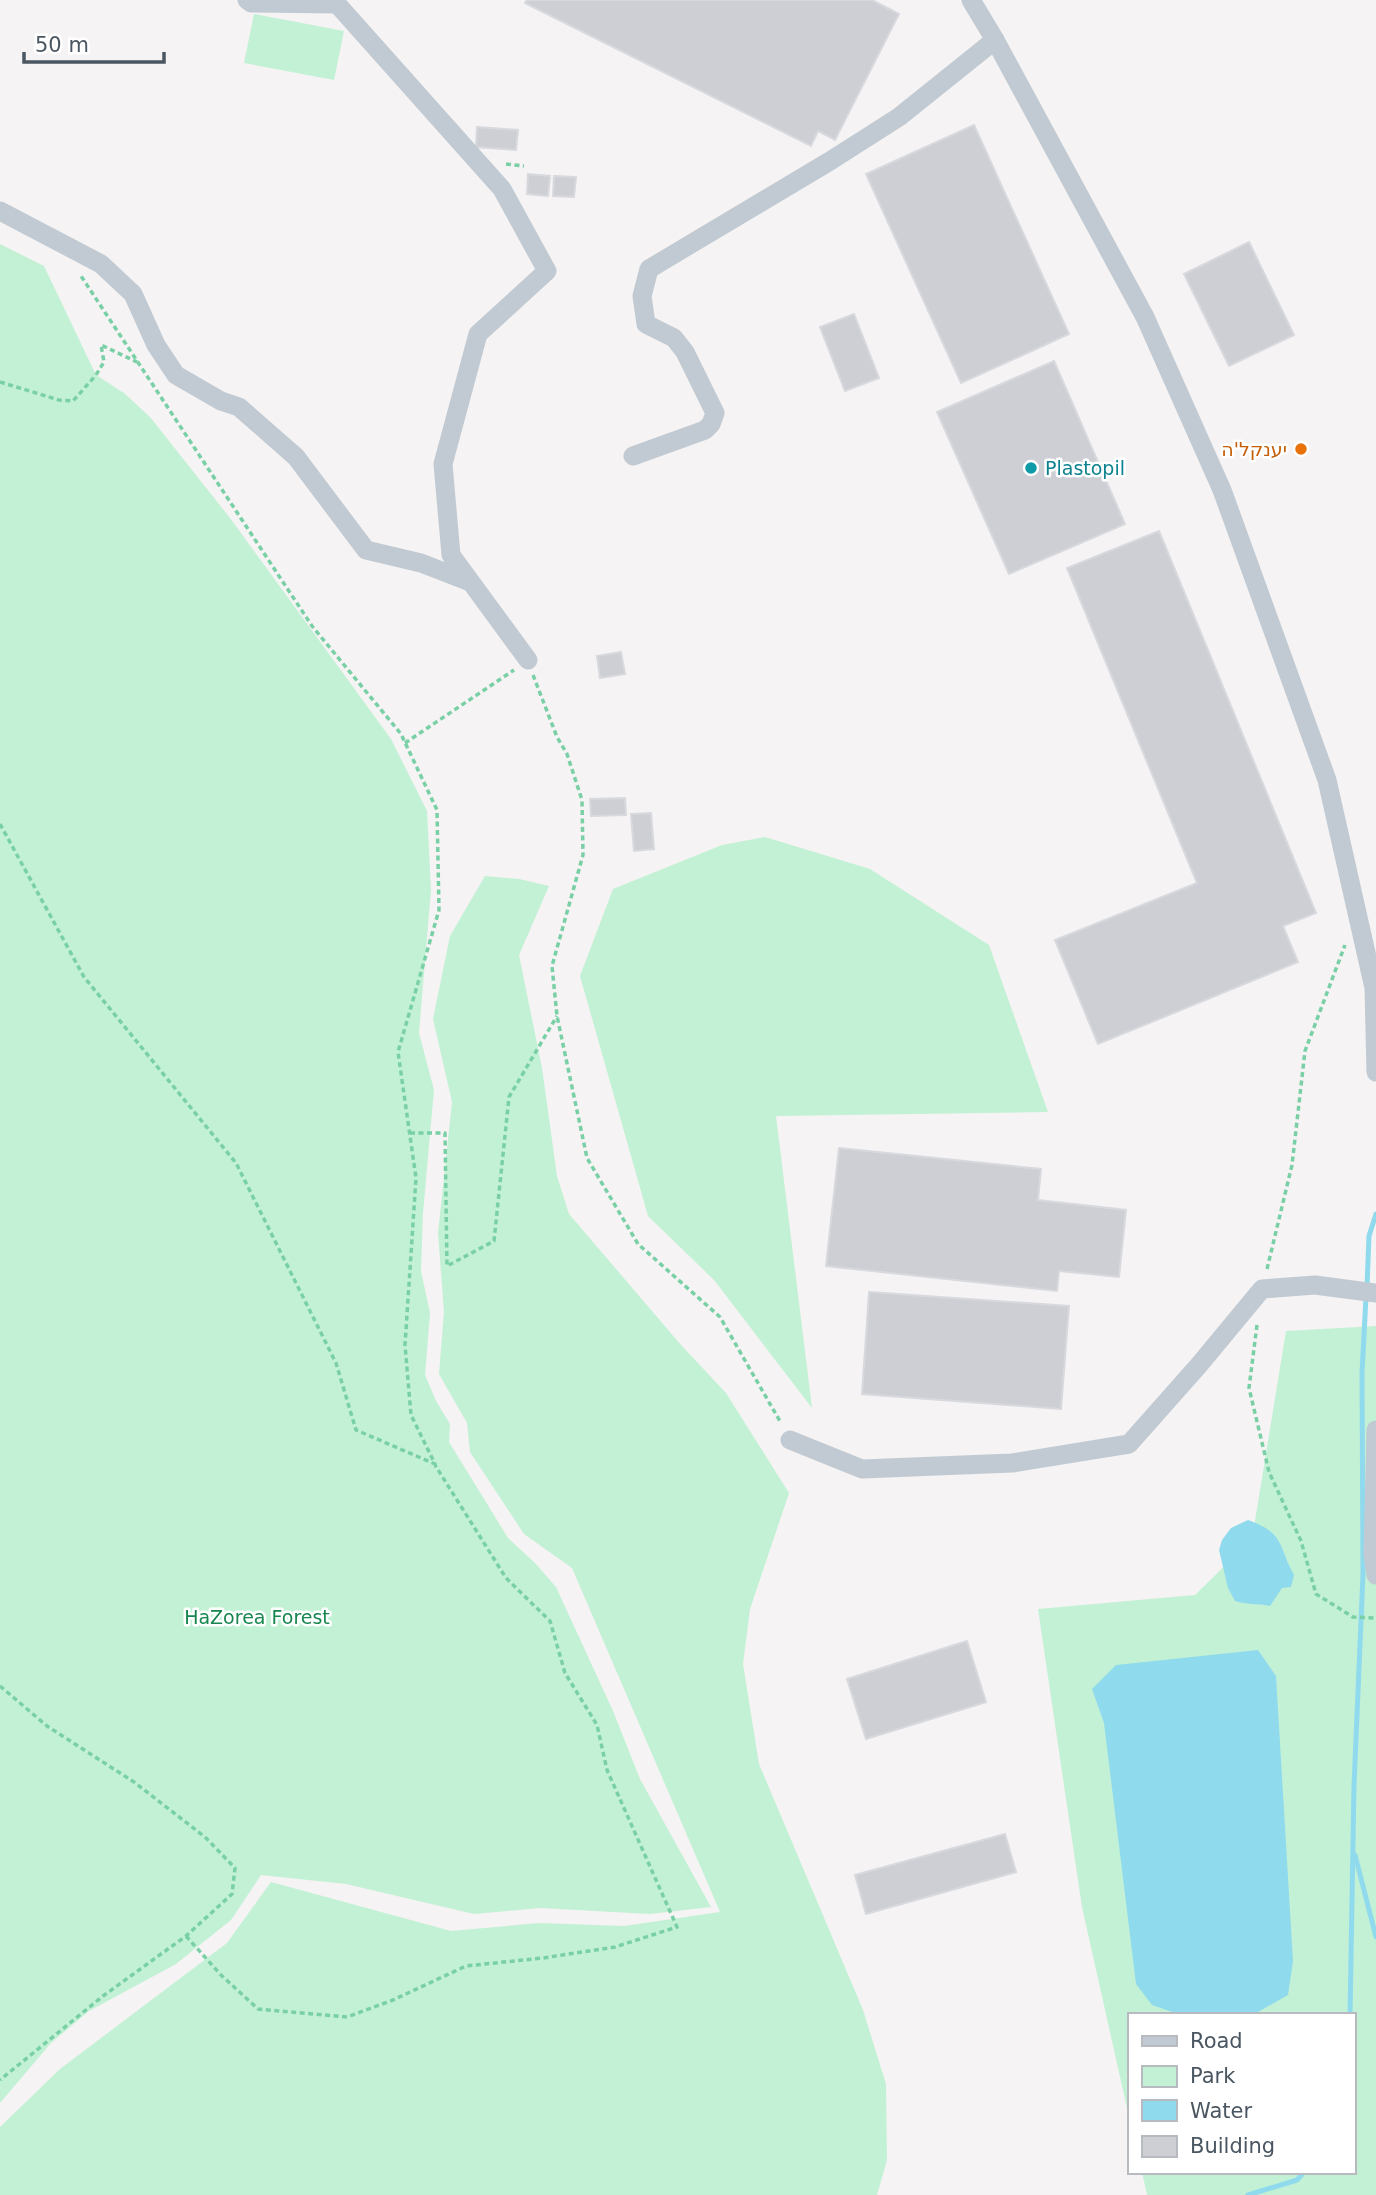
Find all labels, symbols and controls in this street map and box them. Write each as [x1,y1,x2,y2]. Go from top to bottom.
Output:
scale bar [24,21,164,65]
text: 50 m [35,33,89,57]
place label: יענקל'ה [1221,438,1287,460]
marker: יענקל'ה [1293,441,1309,457]
place label: Plastopil [1045,457,1125,479]
marker: Plastopil [1023,460,1039,476]
park label: HaZorea Forest [184,1606,330,1628]
legend [1128,2013,1355,2174]
text: Road [1190,2029,1243,2053]
text: Park [1190,2064,1236,2088]
text: Water [1190,2099,1252,2123]
text: Building [1190,2134,1275,2158]

